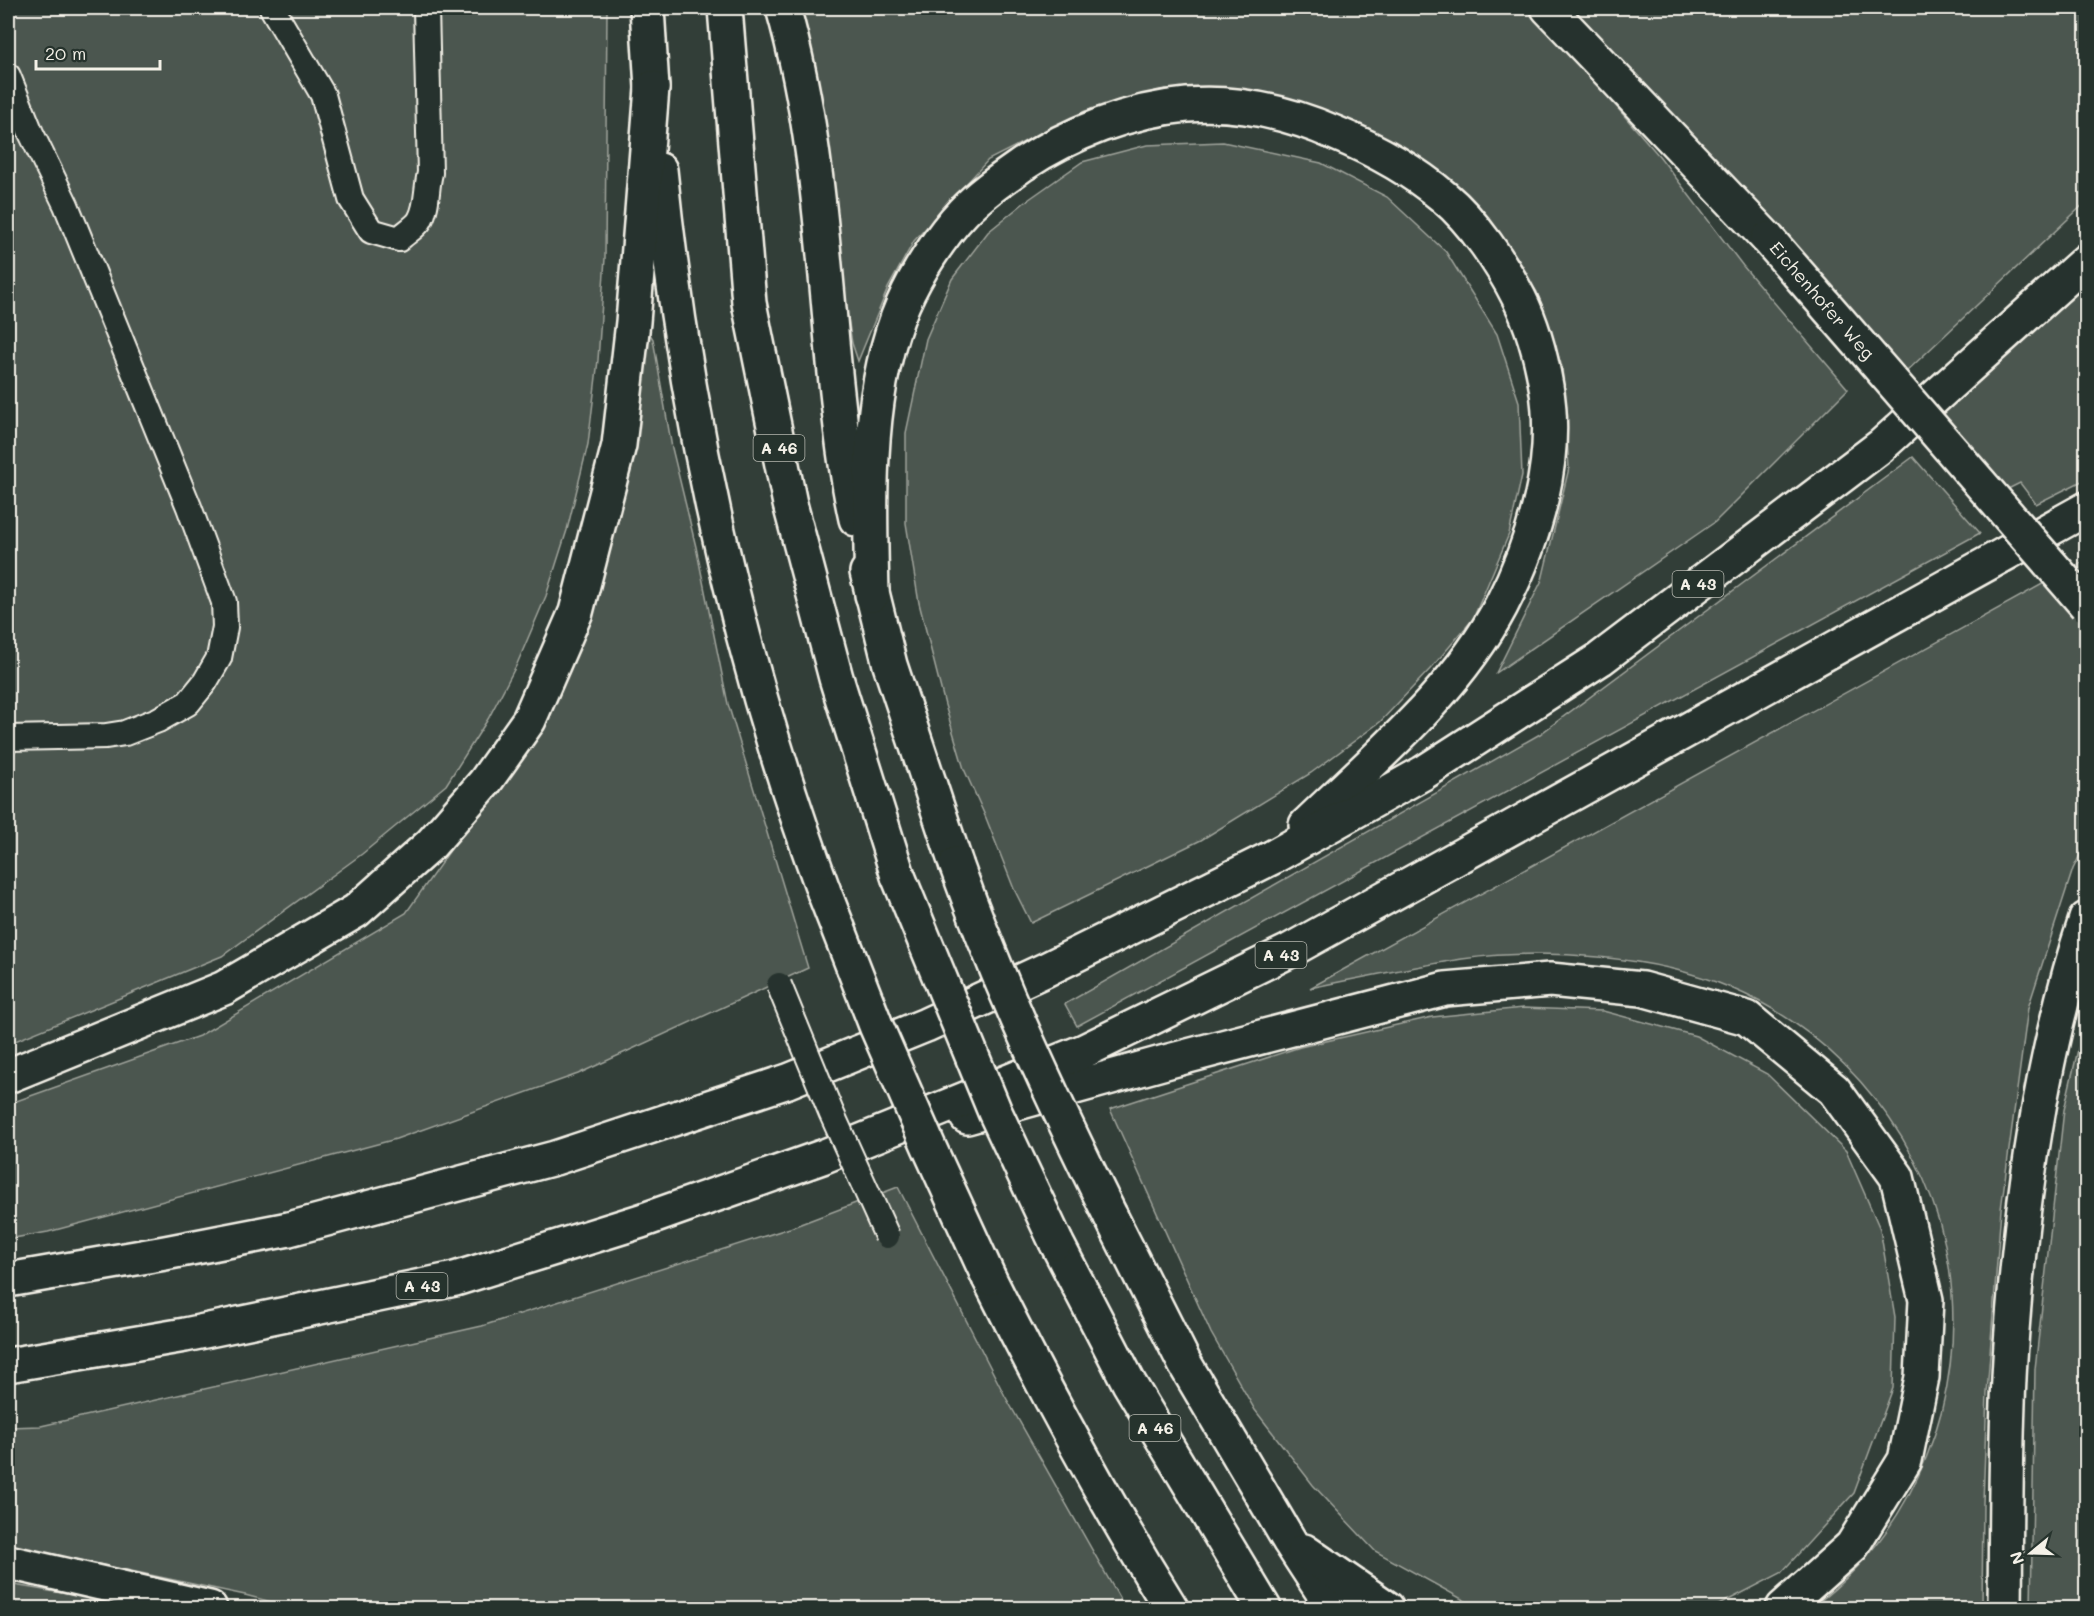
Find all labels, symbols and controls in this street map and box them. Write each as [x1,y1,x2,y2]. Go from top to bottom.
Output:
scale bar [36,33,160,71]
text: 20 m [45,41,86,65]
street label: Eichenhofer Weg [1765,236,1880,364]
road number: A 46 [754,435,804,461]
road number: A 43 [1672,571,1724,597]
road number: A 43 [1256,942,1306,968]
road number: A 43 [396,1273,448,1299]
road number: A 46 [1130,1415,1180,1441]
north arrow [2001,1523,2061,1583]
text: N [2004,1549,2028,1567]

